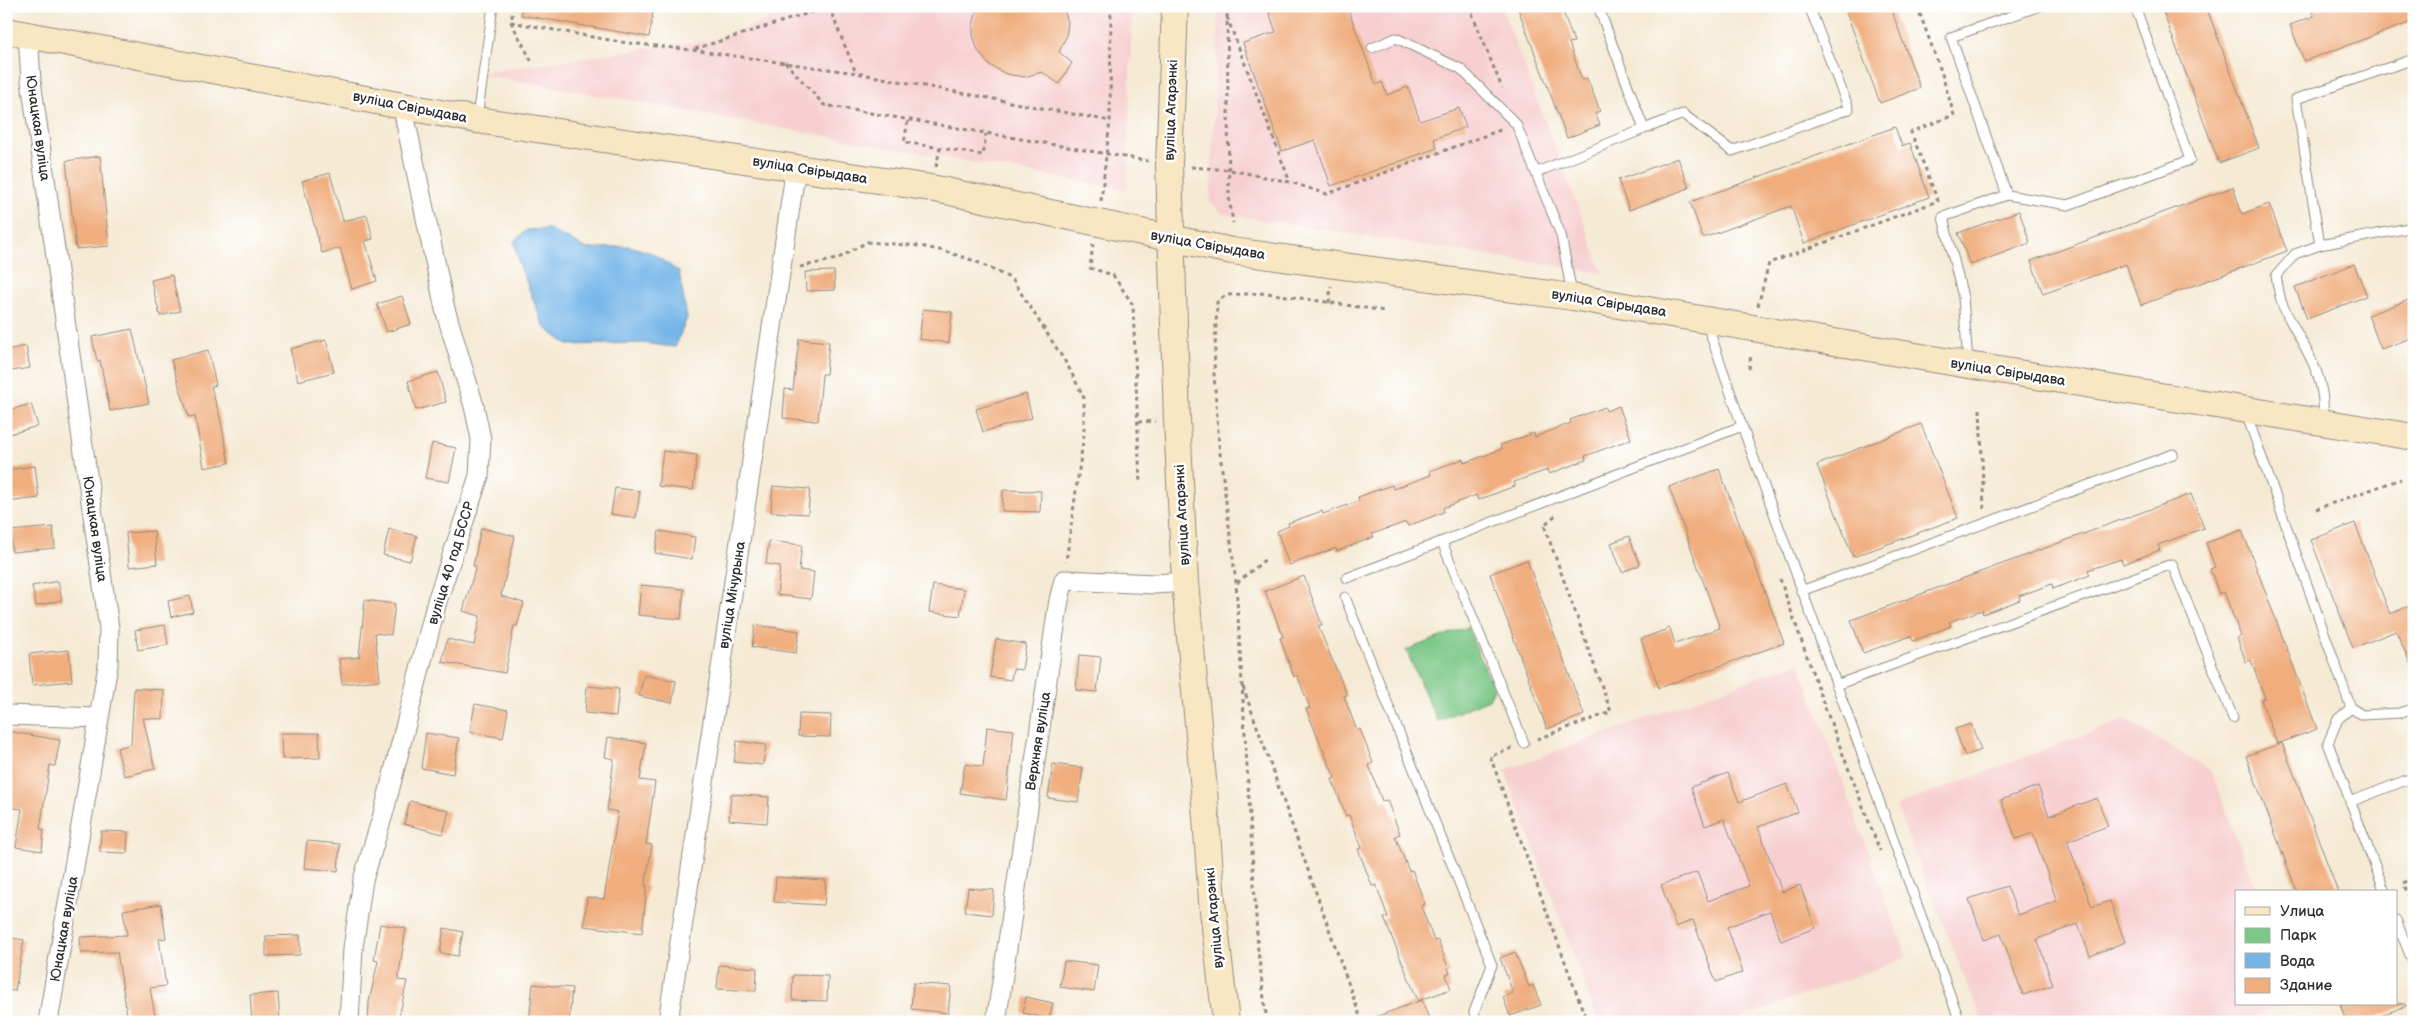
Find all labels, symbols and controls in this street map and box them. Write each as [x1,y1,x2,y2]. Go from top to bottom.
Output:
street label: вуліца Агарэнкі [1161,59,1181,161]
street label: Юнацкая вуліца [22,74,54,183]
street label: вуліца Свірыдава [351,88,469,127]
street label: вуліца Свірыдава [751,153,869,188]
street label: вуліца Свірыдава [1149,227,1267,264]
street label: вуліца Свірыдава [1550,286,1668,321]
street label: вуліца Свірыдава [1949,355,2067,390]
street label: вуліца Агарэнкі [1171,464,1193,566]
street label: Юнацкая вуліца [79,475,111,584]
street label: вуліца 40 год БССР [424,499,478,627]
street label: вуліца Мічурына [715,539,749,650]
street label: Верхняя вуліца [1022,690,1054,792]
street label: вуліца Агарэнкі [1201,867,1227,969]
street label: Юнацкая вуліца [46,874,82,983]
legend [2235,890,2398,1006]
text: Улица [2280,902,2325,921]
text: Парк [2280,926,2317,945]
text: Вода [2280,952,2315,971]
text: Здание [2280,976,2332,995]

